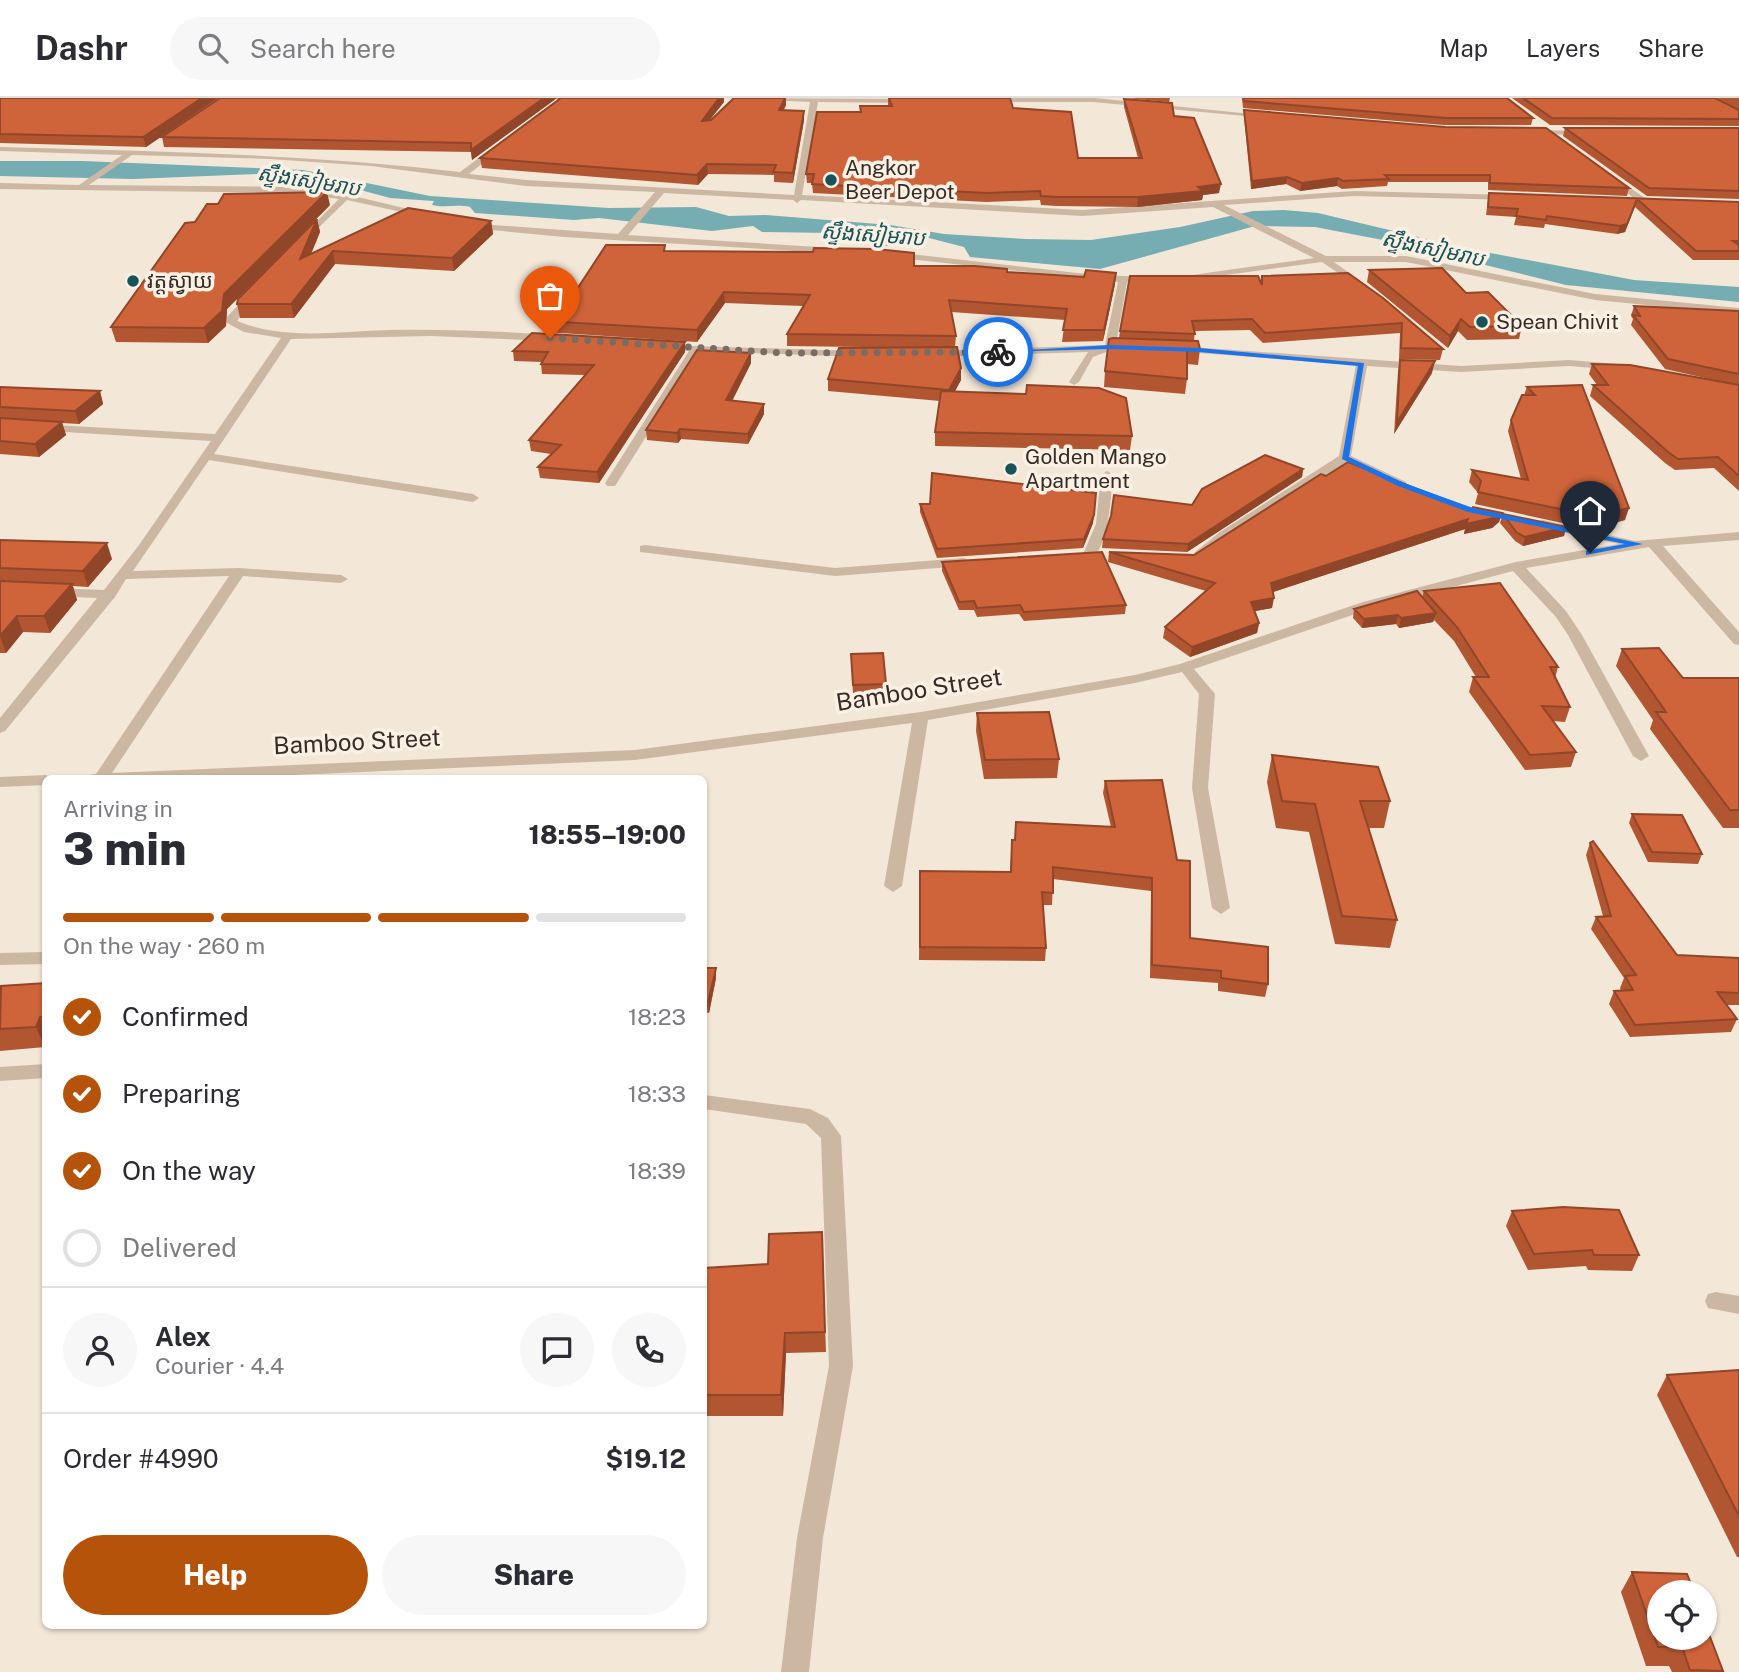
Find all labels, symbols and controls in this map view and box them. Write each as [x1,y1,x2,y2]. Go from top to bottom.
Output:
search box [170,17,660,80]
text: Dashr [35,29,128,67]
icon: search [194,29,232,67]
text: Search here [250,33,396,64]
text: Map [1439,34,1488,62]
text: Layers [1526,34,1600,62]
text: Share [1638,34,1704,62]
place label: Angkor Beer Depot [845,155,955,204]
water label: ស្ទឹងសៀមរាប [256,159,364,203]
marker: Angkor Beer Depot [823,172,839,188]
water label: ស្ទឹងសៀមរាប [820,217,928,252]
water label: ស្ទឹងសៀមរាប [1379,224,1488,273]
pin [520,266,580,338]
place label: វត្តស្វាយ [147,268,213,295]
marker: វត្តស្វាយ [125,273,141,289]
icon: bag [531,277,569,315]
place label: Spean Chivit [1496,309,1619,334]
marker: Spean Chivit [1474,314,1490,330]
courier [963,317,1033,387]
icon: bike [979,333,1017,371]
place label: Golden Mango Apartment [1025,444,1167,493]
marker: Golden Mango Apartment [1003,461,1019,477]
pin [1560,481,1620,553]
icon: home [1571,492,1609,530]
street label: Bamboo Street [834,662,1004,716]
street label: Bamboo Street [273,723,441,759]
text: Arriving in [63,795,173,822]
text: 18:55–19:00 [529,819,686,850]
text: 3 min [63,821,187,875]
text: On the way · 260 m [63,932,265,959]
icon: check [63,998,101,1036]
text: Confirmed [122,1001,249,1032]
text: 18:23 [628,1003,686,1030]
icon: check [63,1075,101,1113]
text: Preparing [122,1078,241,1109]
text: 18:33 [628,1080,686,1107]
icon: check [63,1152,101,1190]
text: On the way [122,1155,256,1186]
text: 18:39 [628,1157,686,1184]
text: Delivered [122,1232,237,1263]
button: person [63,1313,137,1387]
button: chat [520,1313,594,1387]
button: phone [612,1313,686,1387]
text: Alex [155,1321,211,1352]
text: Courier · 4.4 [155,1352,284,1379]
text: Order #4990 [63,1443,219,1474]
text: $19.12 [605,1443,686,1474]
button: Help [63,1535,368,1615]
button: Share [382,1535,686,1615]
map controls [1647,1580,1717,1650]
button: locate [1647,1580,1717,1650]

